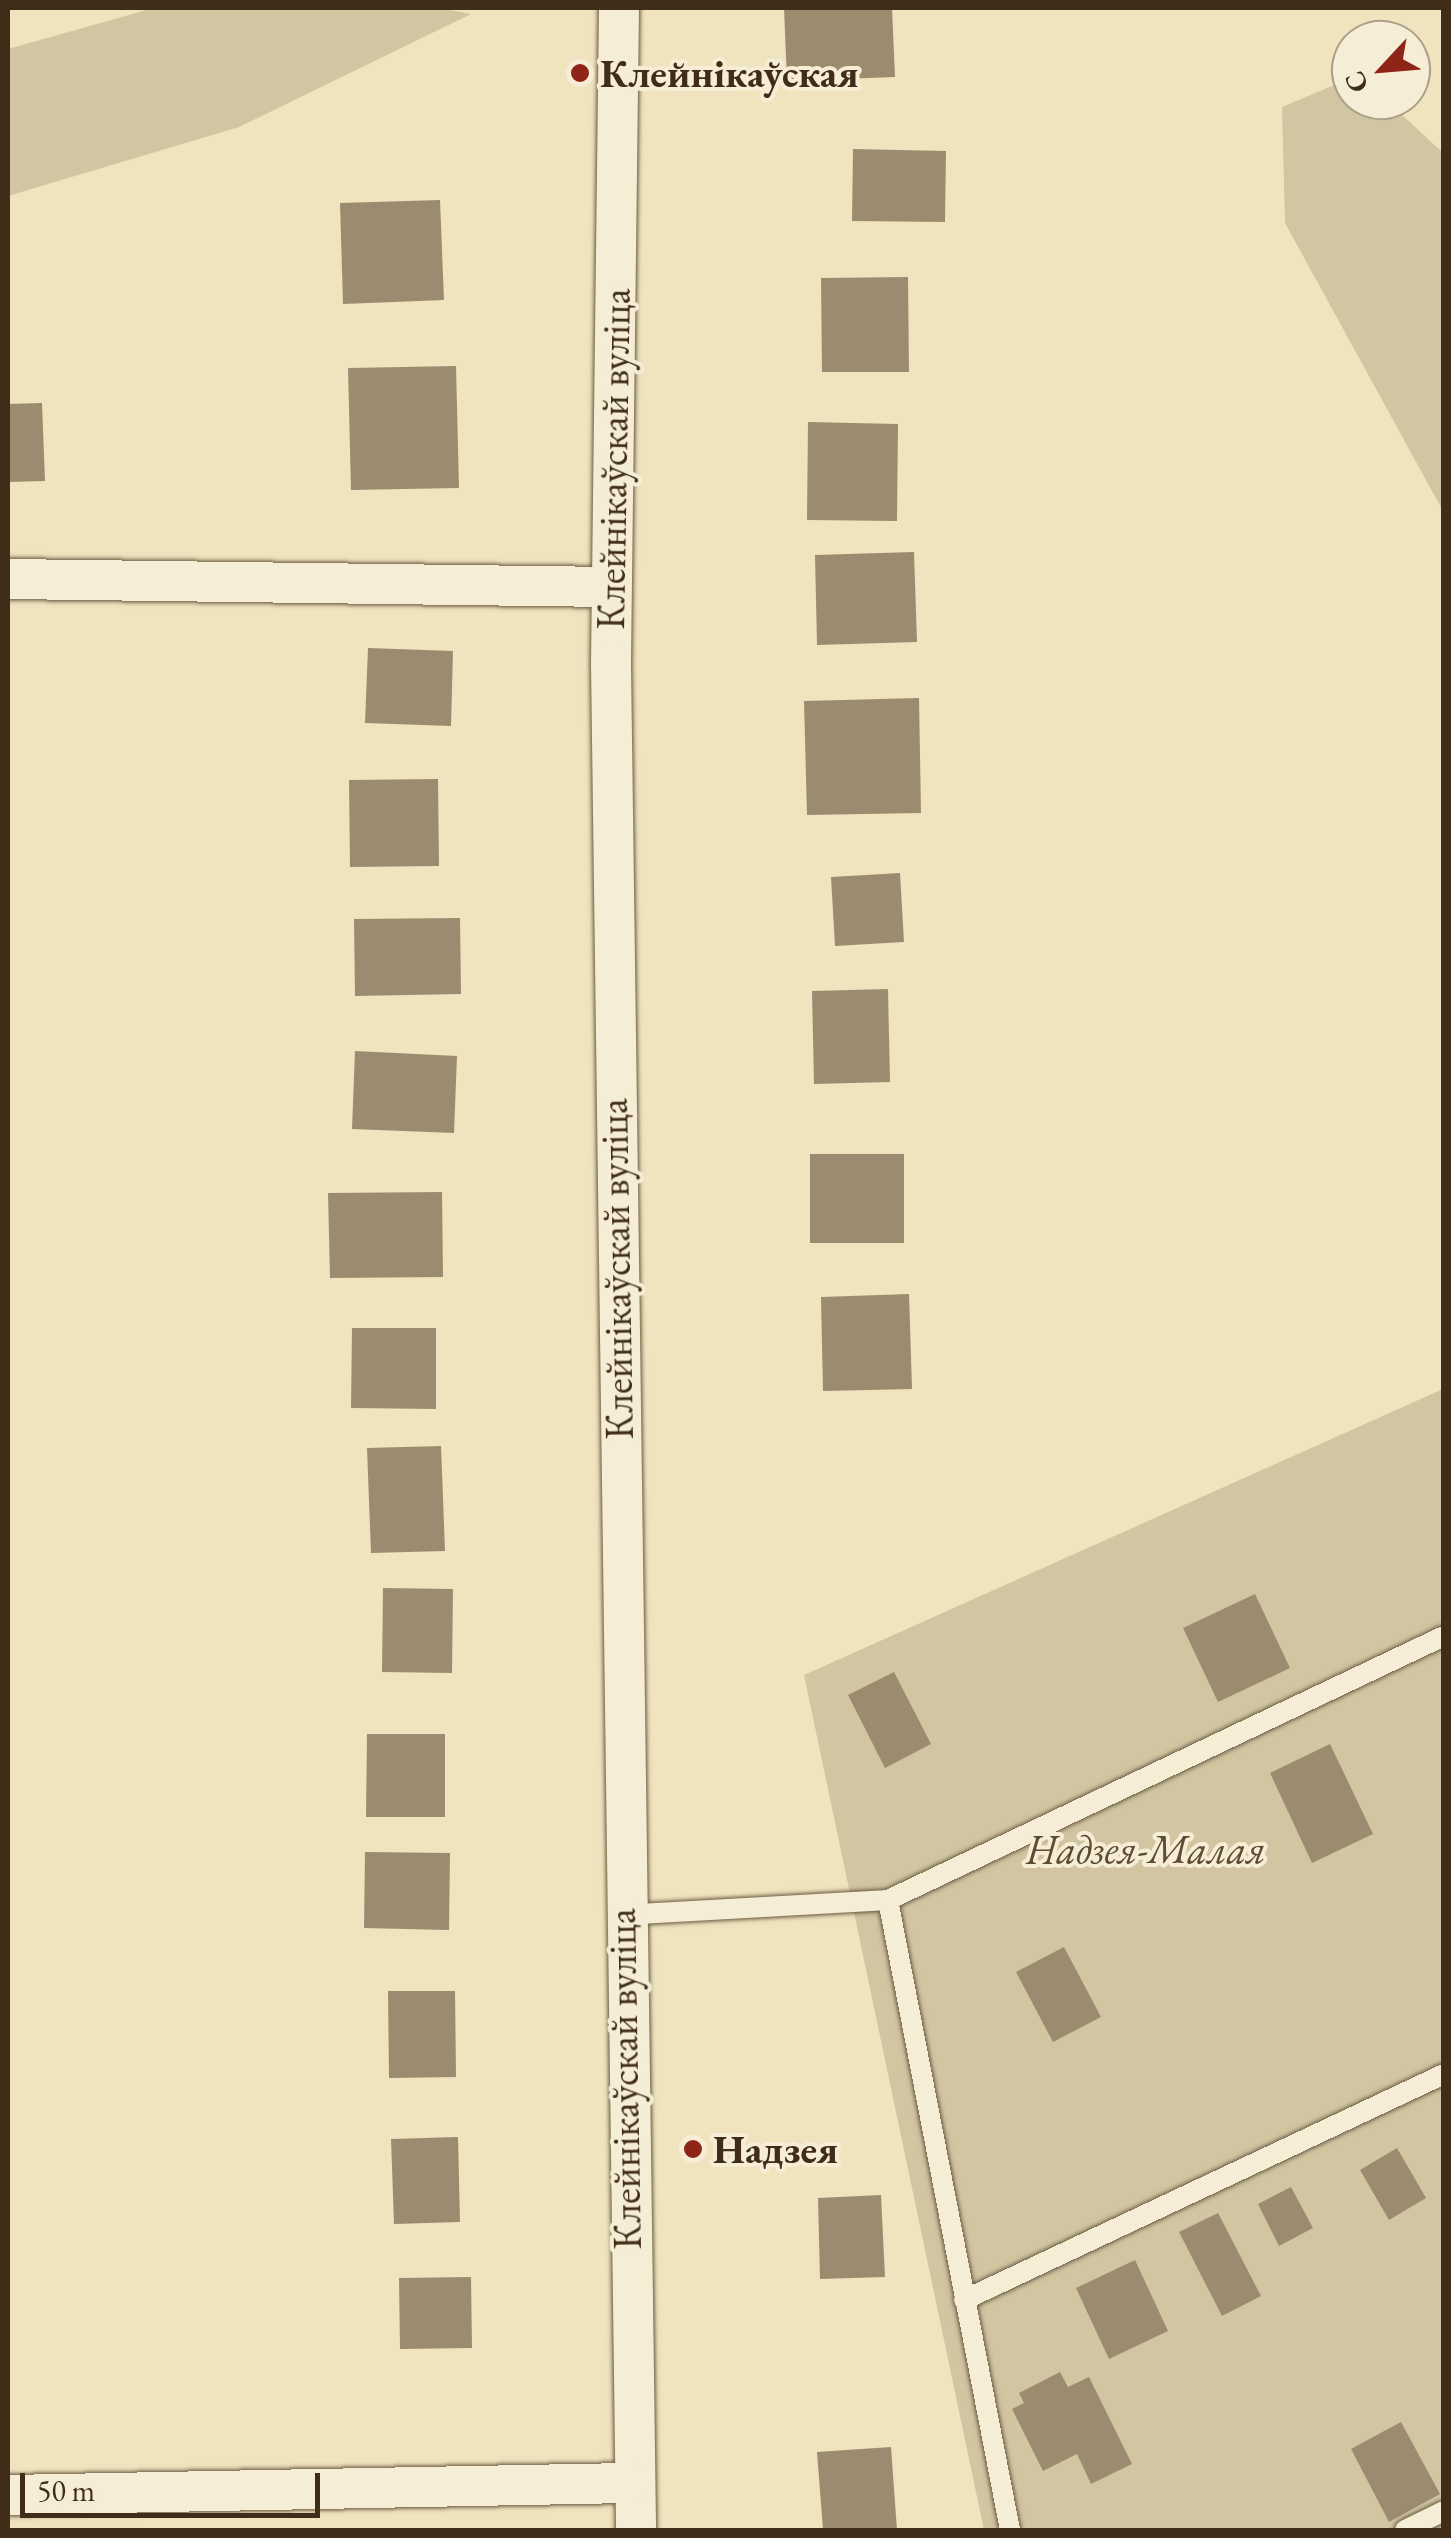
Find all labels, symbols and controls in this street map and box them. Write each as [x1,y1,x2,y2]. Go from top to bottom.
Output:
north arrow [1331,20,1431,120]
place label: Клейнікаўская [600,49,859,97]
marker: Клейнікаўская [569,62,591,84]
text: С [1335,65,1376,99]
street label: Клейнікаўскай вуліца [586,288,640,630]
street label: Клейнікаўскай вуліца [589,1098,643,1440]
park label: Надзея-Малая [1026,1825,1266,1873]
street label: Клейнікаўскай вуліца [597,1908,651,2250]
place label: Надзея [713,2125,838,2173]
marker: Надзея [682,2138,704,2160]
scale bar [25,2453,325,2515]
text: 50 m [37,2471,95,2510]

